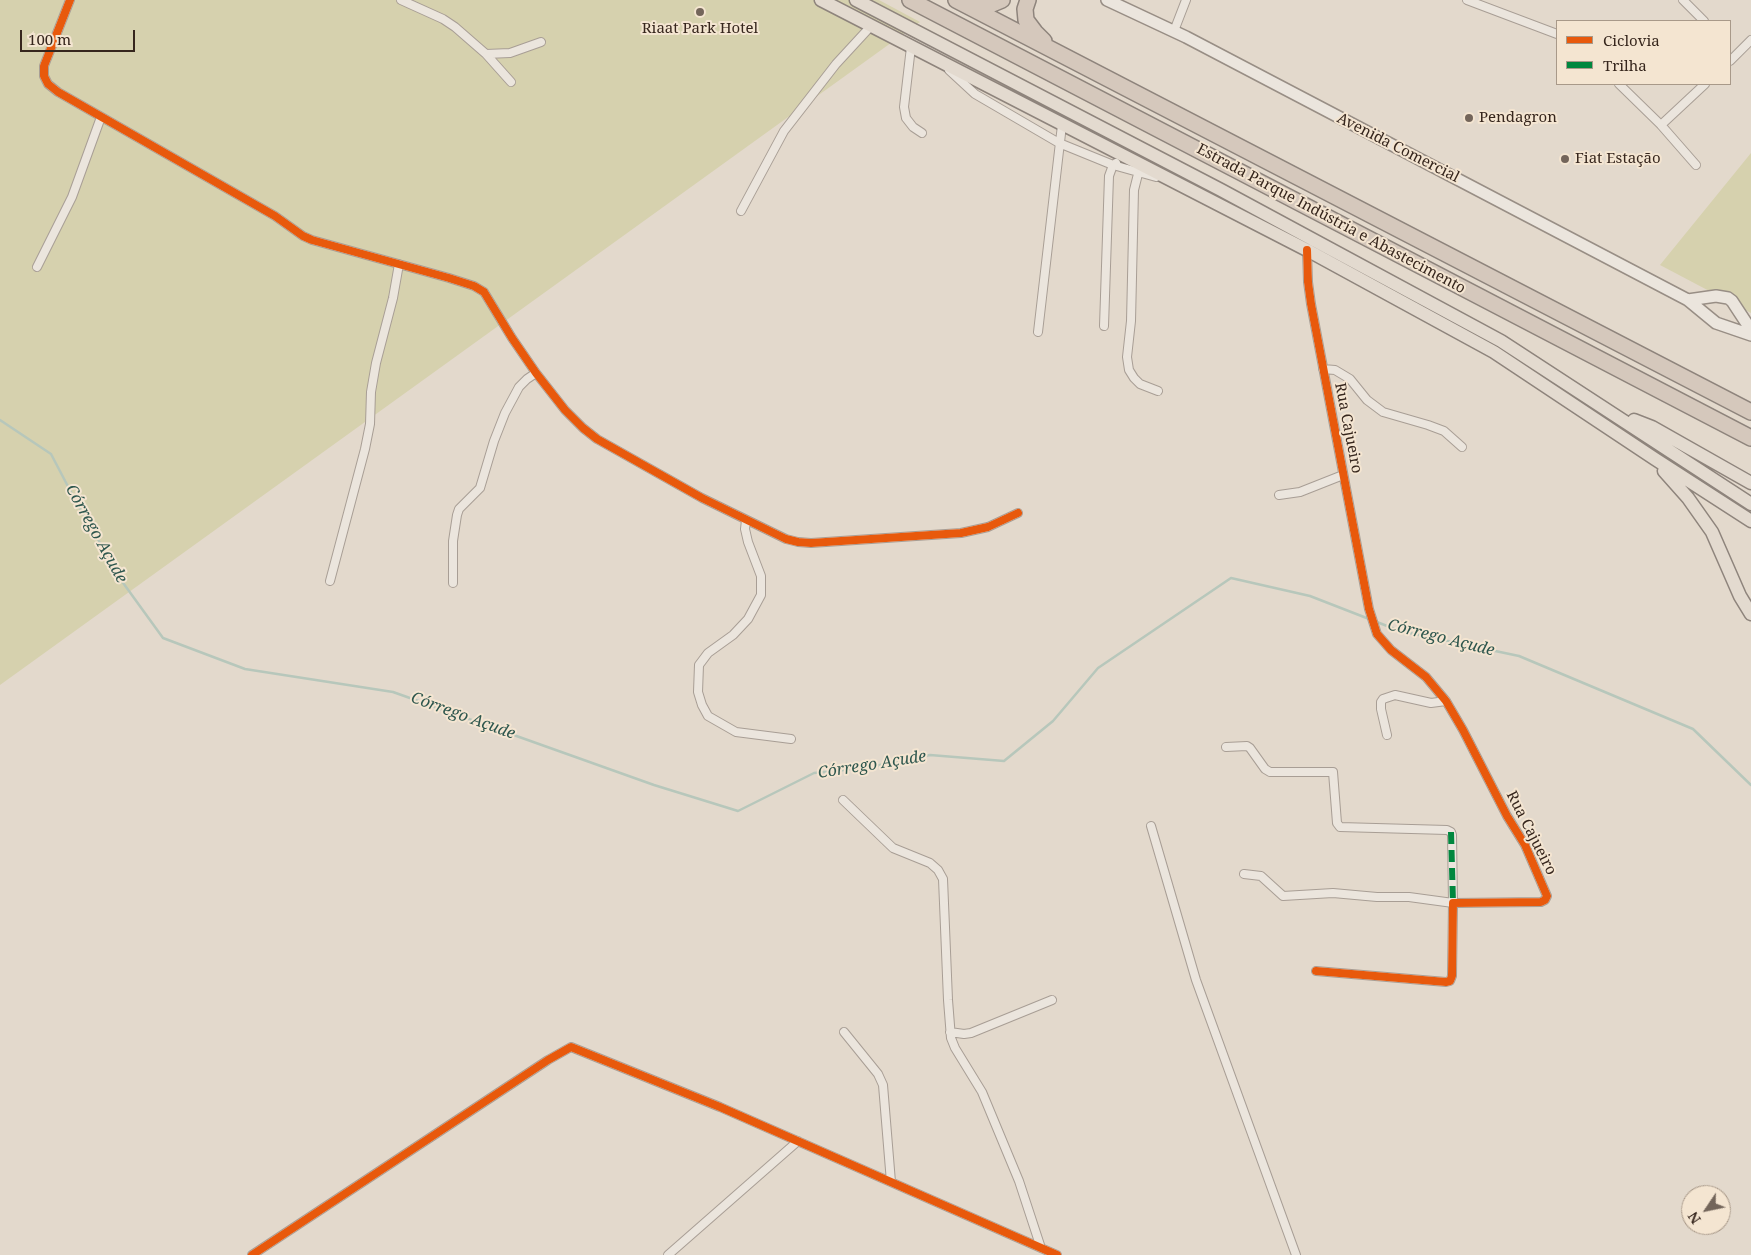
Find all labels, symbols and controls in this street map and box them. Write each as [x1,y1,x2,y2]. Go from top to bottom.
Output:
marker: Riaat Park Hotel [694,6,706,18]
scale bar [22,20,138,52]
place label: Riaat Park Hotel [642,20,758,38]
legend [1556,20,1731,85]
text: 100 m [28,29,71,49]
text: Ciclovia [1603,30,1660,50]
text: Trilha [1603,55,1647,75]
street label: Avenida Comercial [1334,109,1462,187]
place label: Pendagron [1479,109,1557,127]
marker: Pendagron [1463,112,1475,124]
street label: Estrada Parque Indústria e Abastecimento [1194,140,1468,298]
place label: Fiat Estação [1575,150,1661,168]
marker: Fiat Estação [1559,153,1571,165]
street label: Rua Cajueiro [1330,381,1366,475]
water label: Córrego Açude [61,481,131,587]
water label: Córrego Açude [1386,615,1496,661]
water label: Córrego Açude [408,688,518,744]
water label: Córrego Açude [816,747,928,783]
street label: Rua Cajueiro [1502,788,1560,878]
north arrow [1681,1185,1731,1235]
text: N [1683,1208,1705,1228]

